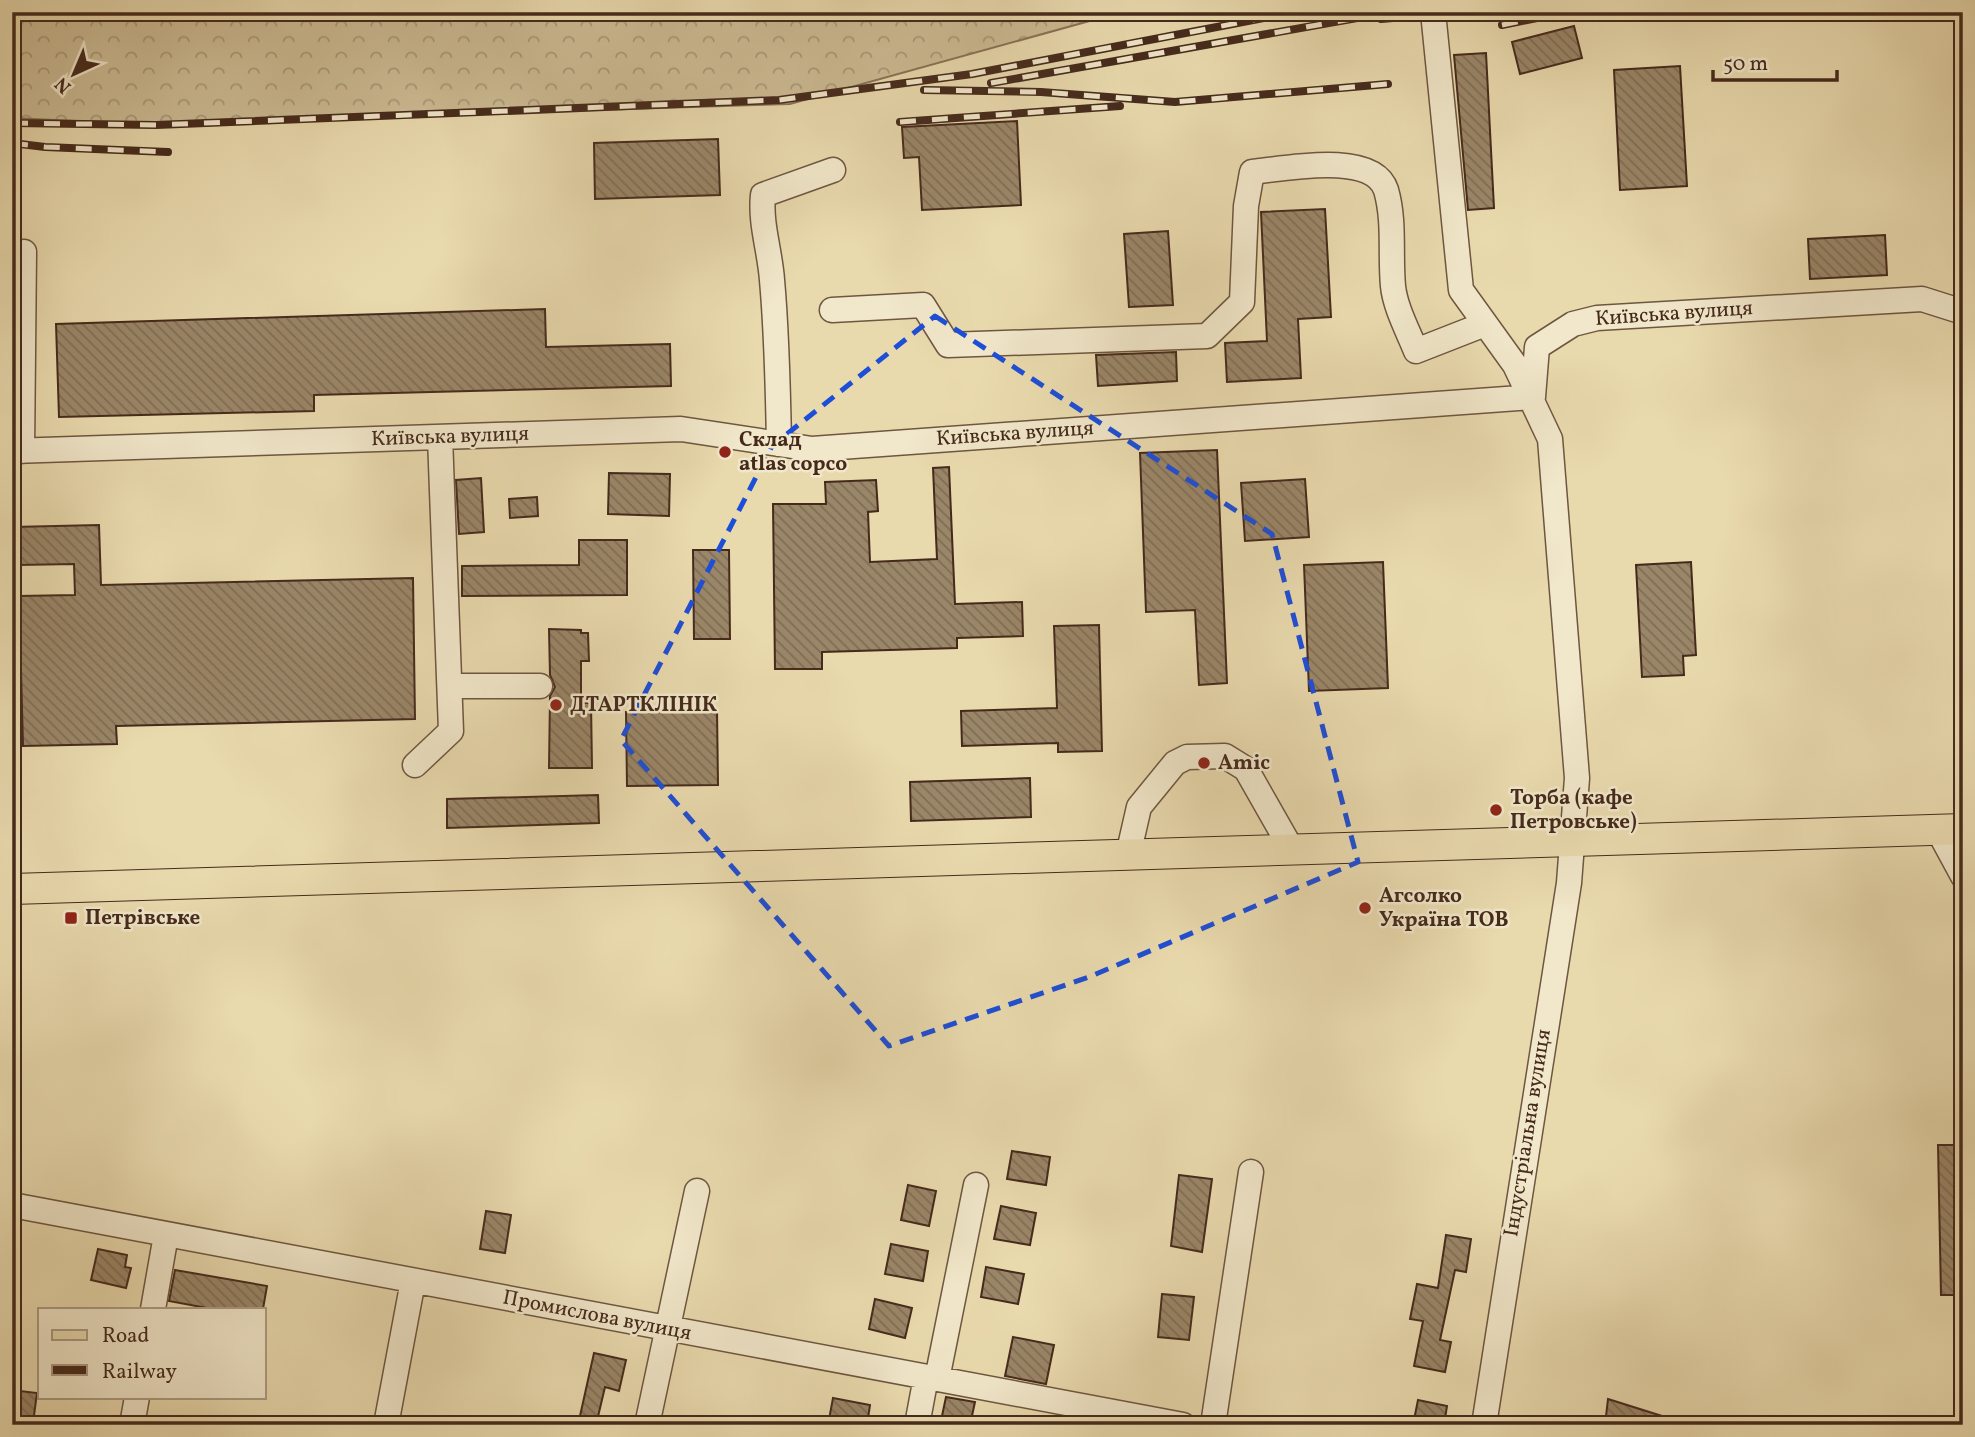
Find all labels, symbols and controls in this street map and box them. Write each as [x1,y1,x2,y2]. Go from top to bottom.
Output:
north arrow [38,38,108,108]
scale bar [1713,38,1837,82]
text: 50 m [1723,50,1768,79]
text: N [49,71,78,99]
street label: Київська вулиця [1594,294,1754,334]
street label: Київська вулиця [935,414,1095,454]
street label: Київська вулиця [370,420,530,454]
place label: Склад atlas copco [739,426,847,479]
marker: Склад atlas copco [717,444,733,460]
place label: ДТАРТКЛІНІК [570,691,717,720]
marker: ДТАРТКЛІНІК [548,697,564,713]
place label: Amic [1218,749,1270,778]
marker: Amic [1196,755,1212,771]
place label: Торба (кафе Петровське) [1510,784,1637,837]
marker: Торба (кафе Петровське) [1488,802,1504,818]
place label: Агсолко Україна ТОВ [1379,882,1509,935]
marker: Агсолко Україна ТОВ [1357,900,1373,916]
place label: Петрівське [85,904,200,933]
marker: Петрівське [63,910,79,926]
street label: Індустріальна вулиця [1497,1027,1559,1239]
street label: Промислова вулиця [500,1283,694,1349]
legend [38,1308,266,1398]
text: Road [102,1322,149,1351]
text: Railway [102,1358,178,1387]

